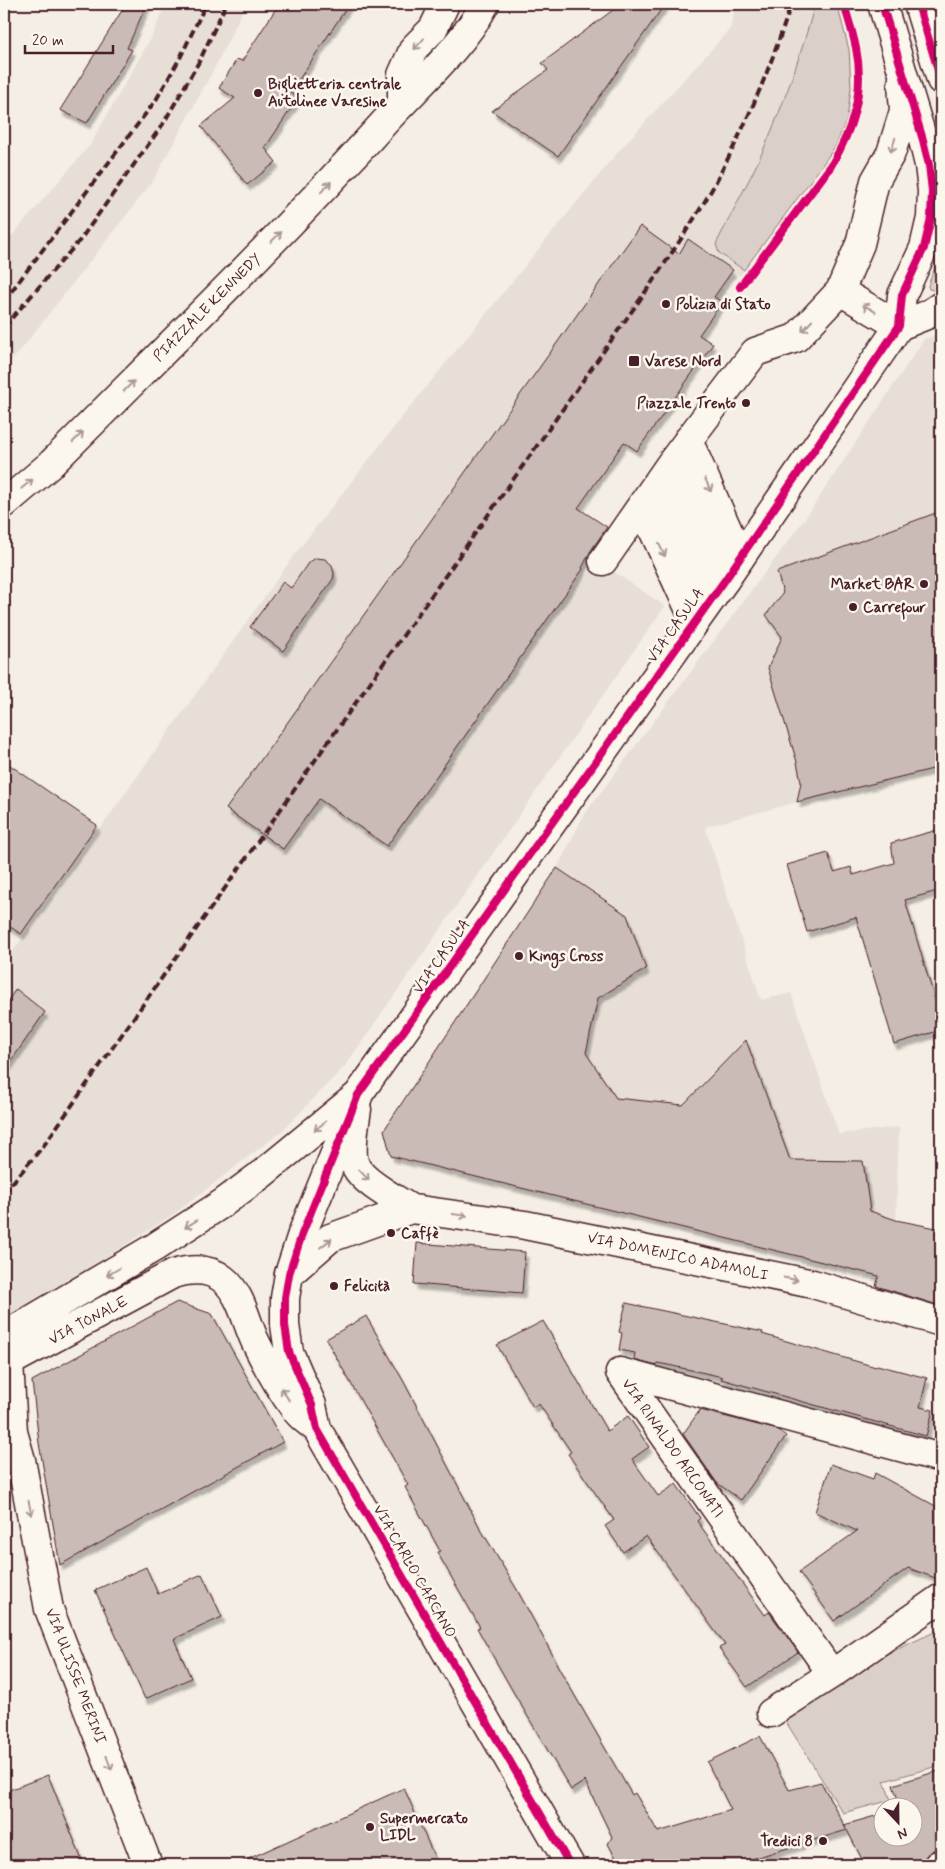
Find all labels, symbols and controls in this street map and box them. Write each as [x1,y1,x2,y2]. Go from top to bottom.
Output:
scale bar [25,22,112,54]
text: 20 m [32,31,64,51]
one-way arrow [413,37,424,50]
place label: Biglietteria centrale Autolinee Varesine [268,75,401,112]
marker: Biglietteria centrale Autolinee Varesine [252,87,264,99]
one-way arrow [888,137,898,153]
one-way arrow [320,181,332,193]
one-way arrow [270,231,282,243]
street label: PIAZZALE KENNEDY [149,249,266,366]
place label: Polizia di Stato [676,295,771,315]
marker: Polizia di Stato [660,298,672,310]
one-way arrow [863,303,877,313]
one-way arrow [801,320,813,332]
place label: Varese Nord [645,352,722,372]
marker: Varese Nord [627,354,641,368]
one-way arrow [122,380,135,392]
place label: Piazzale Trento [637,394,736,414]
marker: Piazzale Trento [740,397,752,409]
one-way arrow [72,431,84,443]
one-way arrow [703,477,713,492]
one-way arrow [20,478,33,489]
one-way arrow [658,542,667,557]
place label: Market BAR [831,575,915,595]
marker: Market BAR [918,578,930,590]
street label: VIA CASULA [643,584,709,667]
place label: Carrefour [863,598,927,620]
marker: Carrefour [847,601,859,613]
street label: VIA CASULA [409,915,475,998]
place label: Kings Cross [529,947,604,969]
marker: Kings Cross [513,950,525,962]
one-way arrow [314,1121,327,1132]
one-way arrow [358,1169,370,1182]
one-way arrow [451,1210,467,1220]
one-way arrow [184,1219,198,1229]
place label: Caffè [401,1224,439,1244]
marker: Caffè [385,1227,397,1239]
street label: VIA DOMENICO ADAMOLI [586,1228,770,1286]
one-way arrow [319,1237,332,1248]
one-way arrow [107,1267,121,1277]
one-way arrow [783,1275,799,1285]
place label: Felicità [344,1277,390,1297]
marker: Felicità [328,1280,340,1292]
street label: VIA TONALE [45,1292,132,1350]
street label: VIA RINALDO ARCONATI [616,1375,728,1522]
one-way arrow [279,1387,289,1401]
one-way arrow [26,1500,35,1516]
street label: VIA CARLO CARCANO [368,1501,461,1642]
street label: VIA ULISSE MERINI [40,1605,110,1748]
one-way arrow [105,1755,114,1770]
north arrow [872,1796,922,1846]
place label: Supermercato LIDL [380,1809,468,1846]
marker: Supermercato LIDL [364,1821,376,1833]
text: N [895,1823,910,1843]
place label: Tredici 8 [760,1832,813,1852]
marker: Tredici 8 [817,1835,829,1847]

